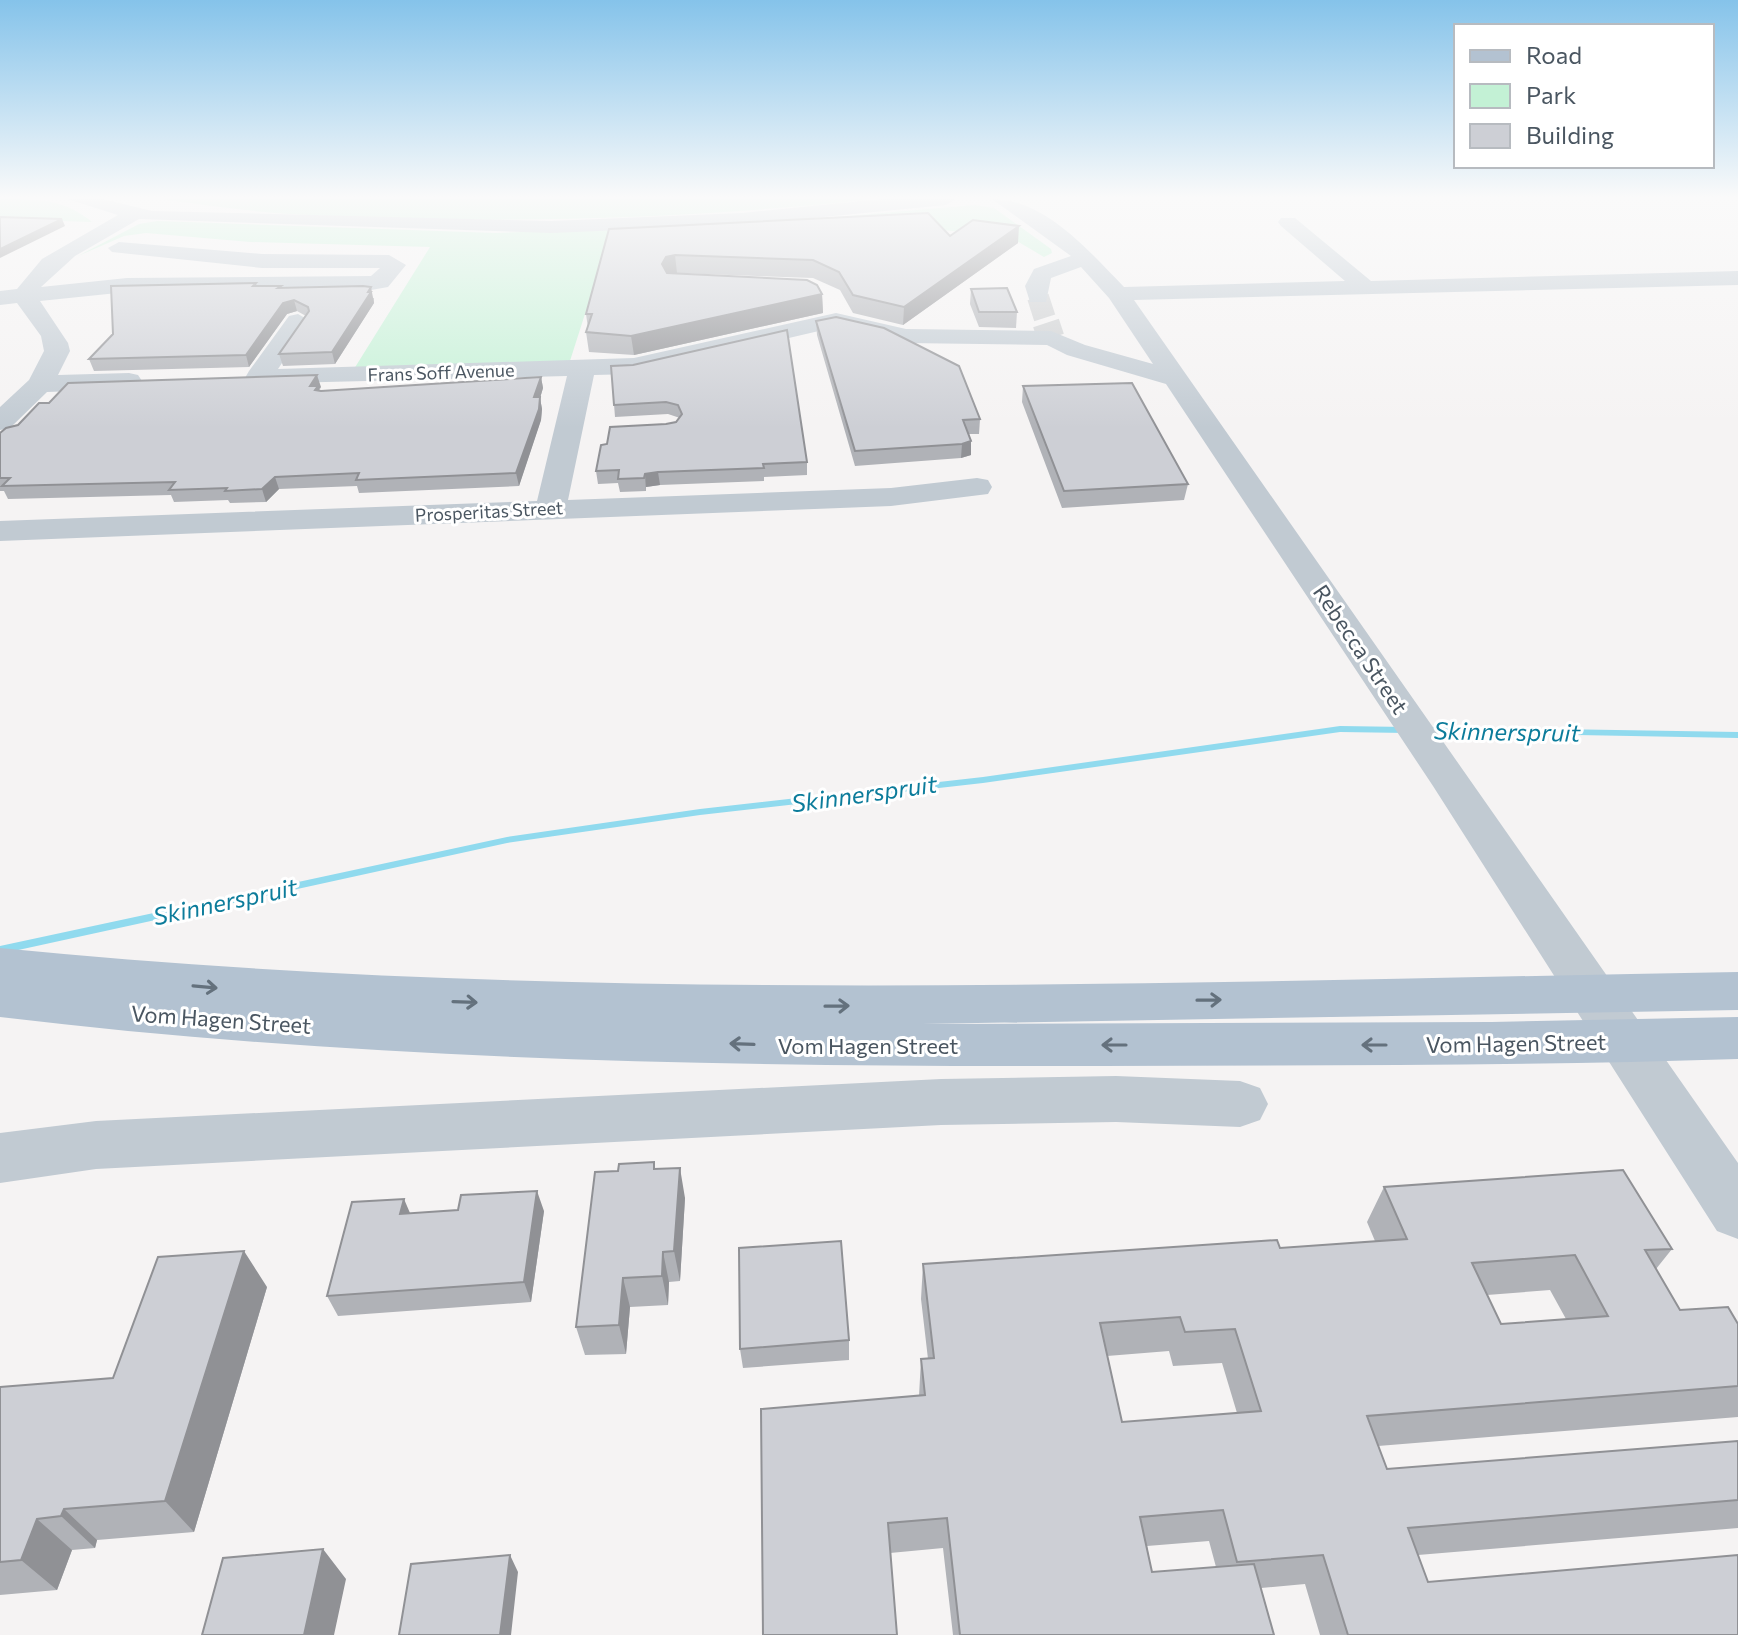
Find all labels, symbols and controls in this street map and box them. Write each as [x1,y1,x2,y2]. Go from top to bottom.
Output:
legend [1454,24,1714,168]
text: Road [1526,40,1582,69]
text: Park [1526,80,1576,109]
text: Building [1526,120,1614,149]
street label: Frans Soff Avenue [367,358,515,386]
street label: Prosperitas Street [414,496,564,526]
street label: Rebecca Street [1308,579,1414,719]
water label: Skinnerspruit [1433,715,1582,747]
water label: Skinnerspruit [789,768,940,818]
water label: Skinnerspruit [150,871,301,930]
one-way arrow [191,980,218,995]
one-way arrow [1195,992,1222,1008]
one-way arrow [451,995,478,1010]
one-way arrow [823,998,850,1014]
street label: Vom Hagen Street [130,999,312,1039]
street label: Vom Hagen Street [1426,1028,1606,1058]
street label: Vom Hagen Street [778,1032,958,1059]
one-way arrow [729,1037,756,1052]
one-way arrow [1101,1037,1128,1053]
one-way arrow [1361,1037,1388,1053]

